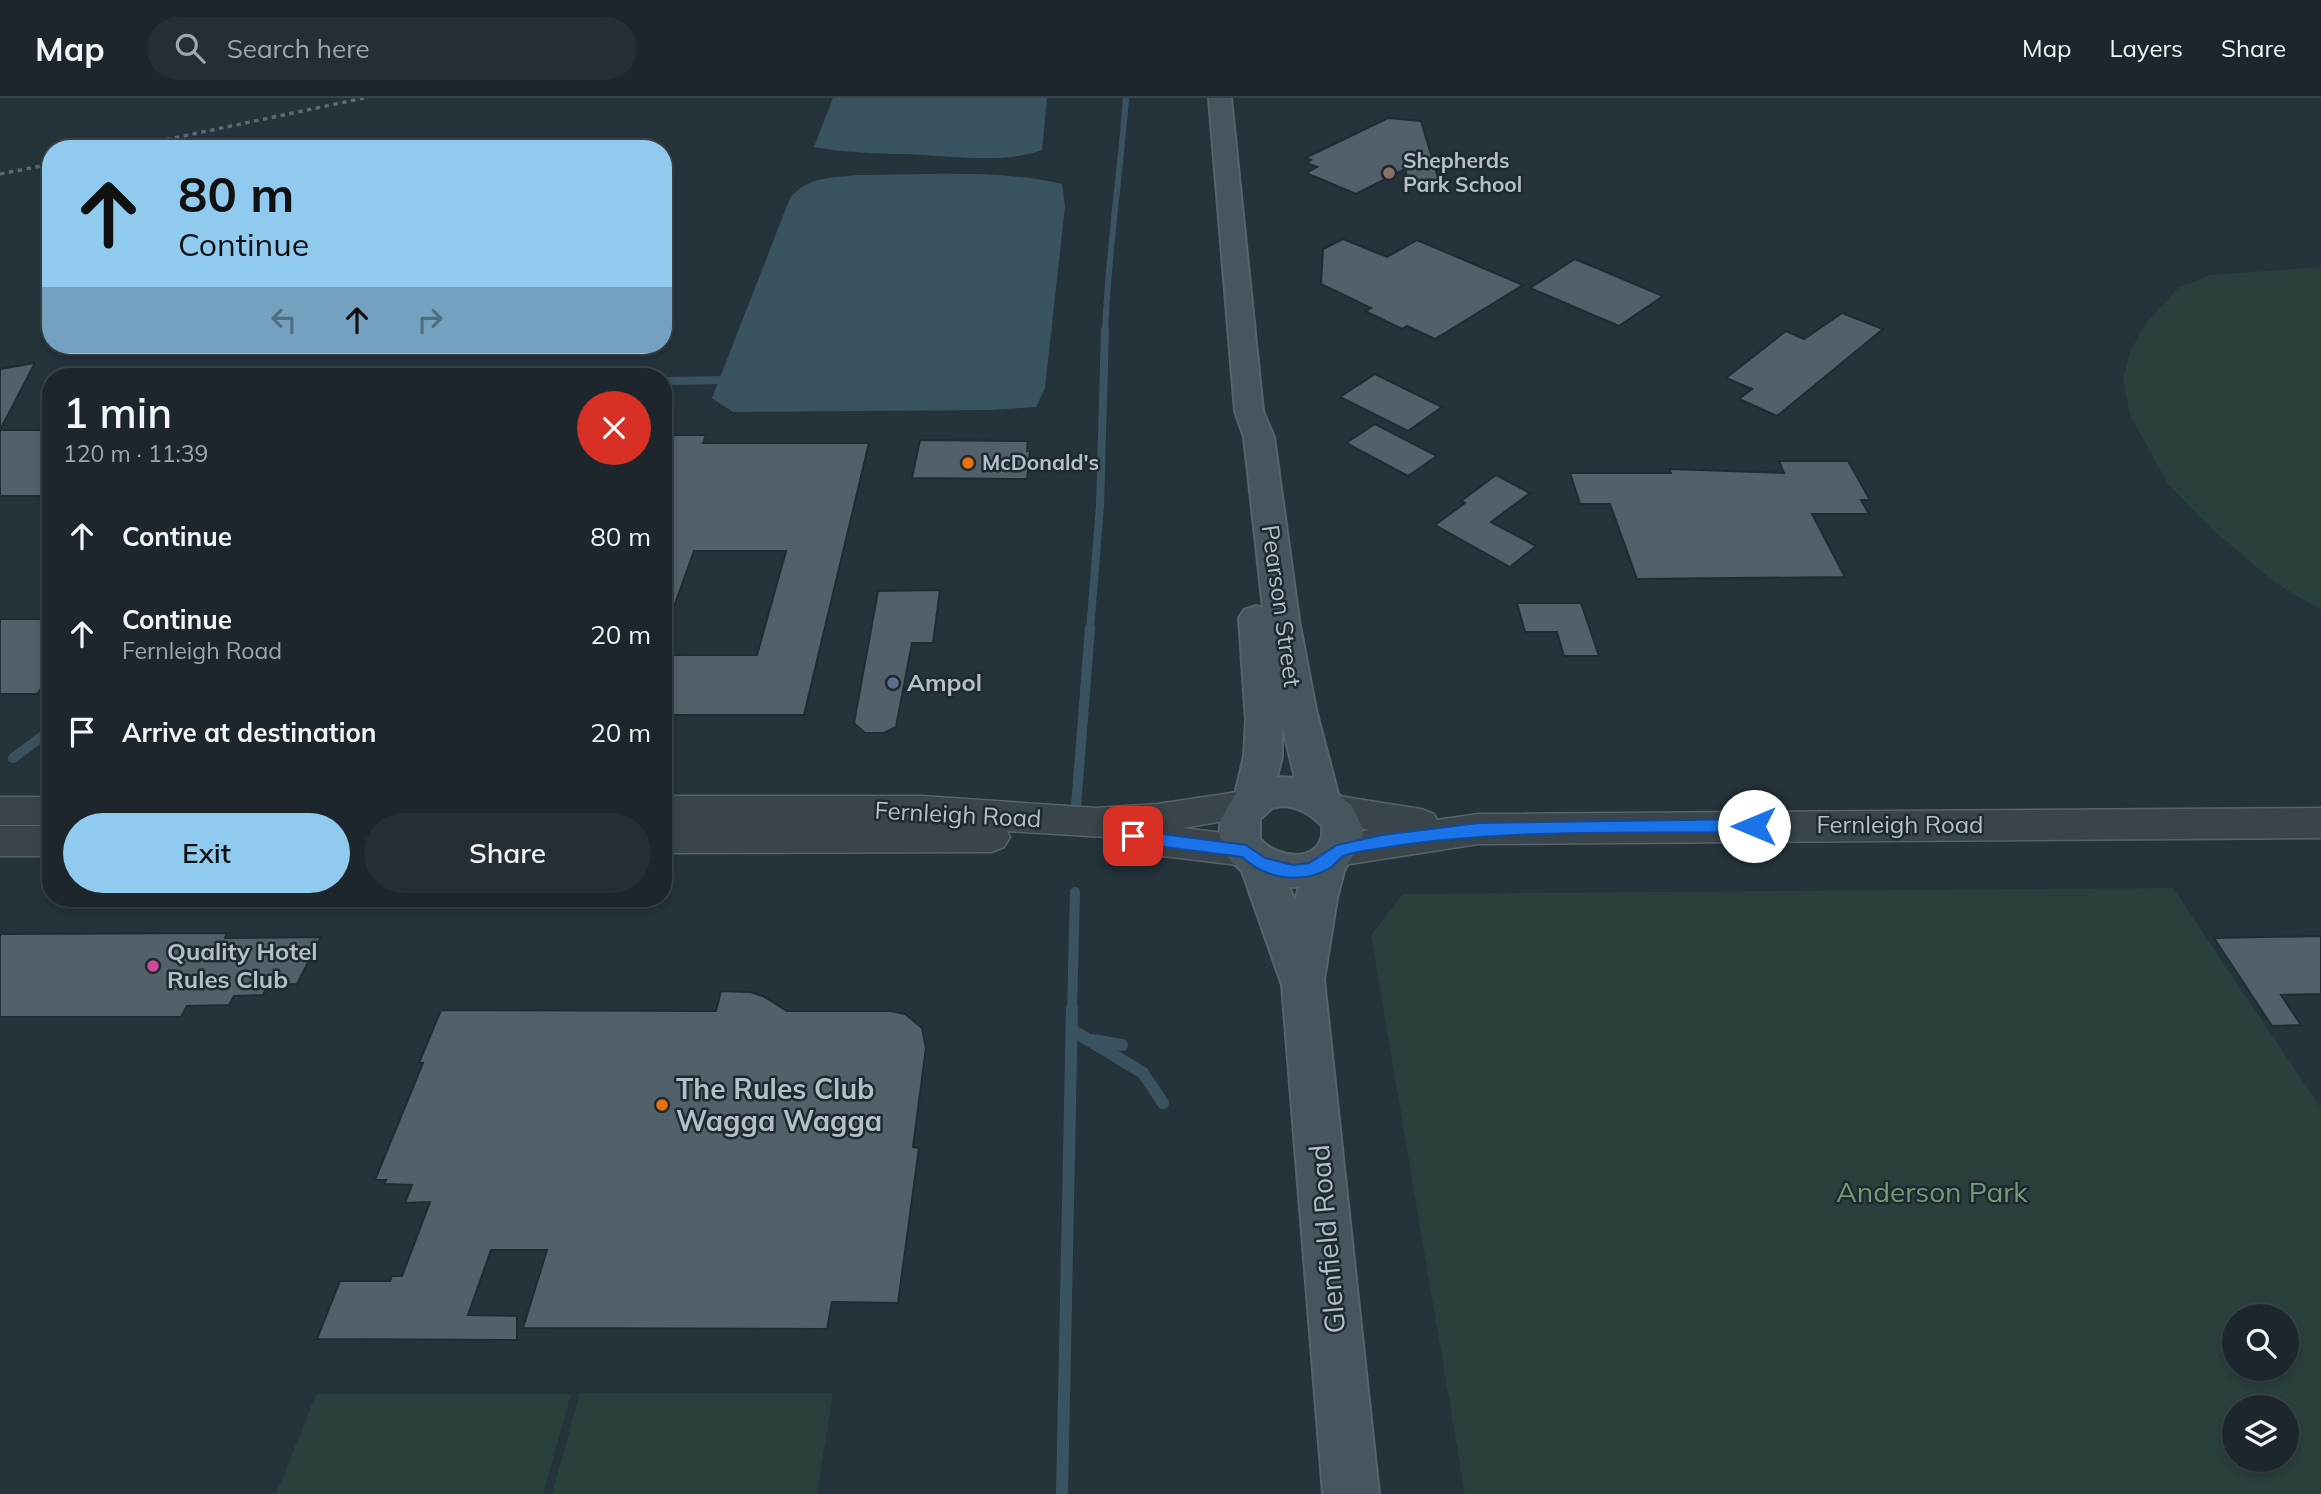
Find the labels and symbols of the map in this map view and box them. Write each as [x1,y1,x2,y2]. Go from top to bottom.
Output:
place label: Shepherds Park School [1403,147,1522,197]
marker: Shepherds Park School [1381,165,1397,181]
place label: McDonald's [982,449,1099,475]
marker: McDonald's [960,455,976,471]
street label: Pearson Street [1256,523,1308,689]
place label: Ampol [907,667,982,697]
marker: Ampol [885,675,901,691]
position arrow [1717,789,1791,863]
street label: Fernleigh Road [874,795,1042,833]
pin [1103,806,1163,866]
street label: Fernleigh Road [1817,809,1983,839]
place label: Quality Hotel Rules Club [167,936,318,994]
marker: Quality Hotel Rules Club [145,958,161,974]
place label: The Rules Club Wagga Wagga [676,1071,882,1138]
marker: The Rules Club Wagga Wagga [654,1097,670,1113]
street label: Glenfield Road [1301,1143,1352,1335]
park label: Anderson Park [1836,1174,2028,1209]

